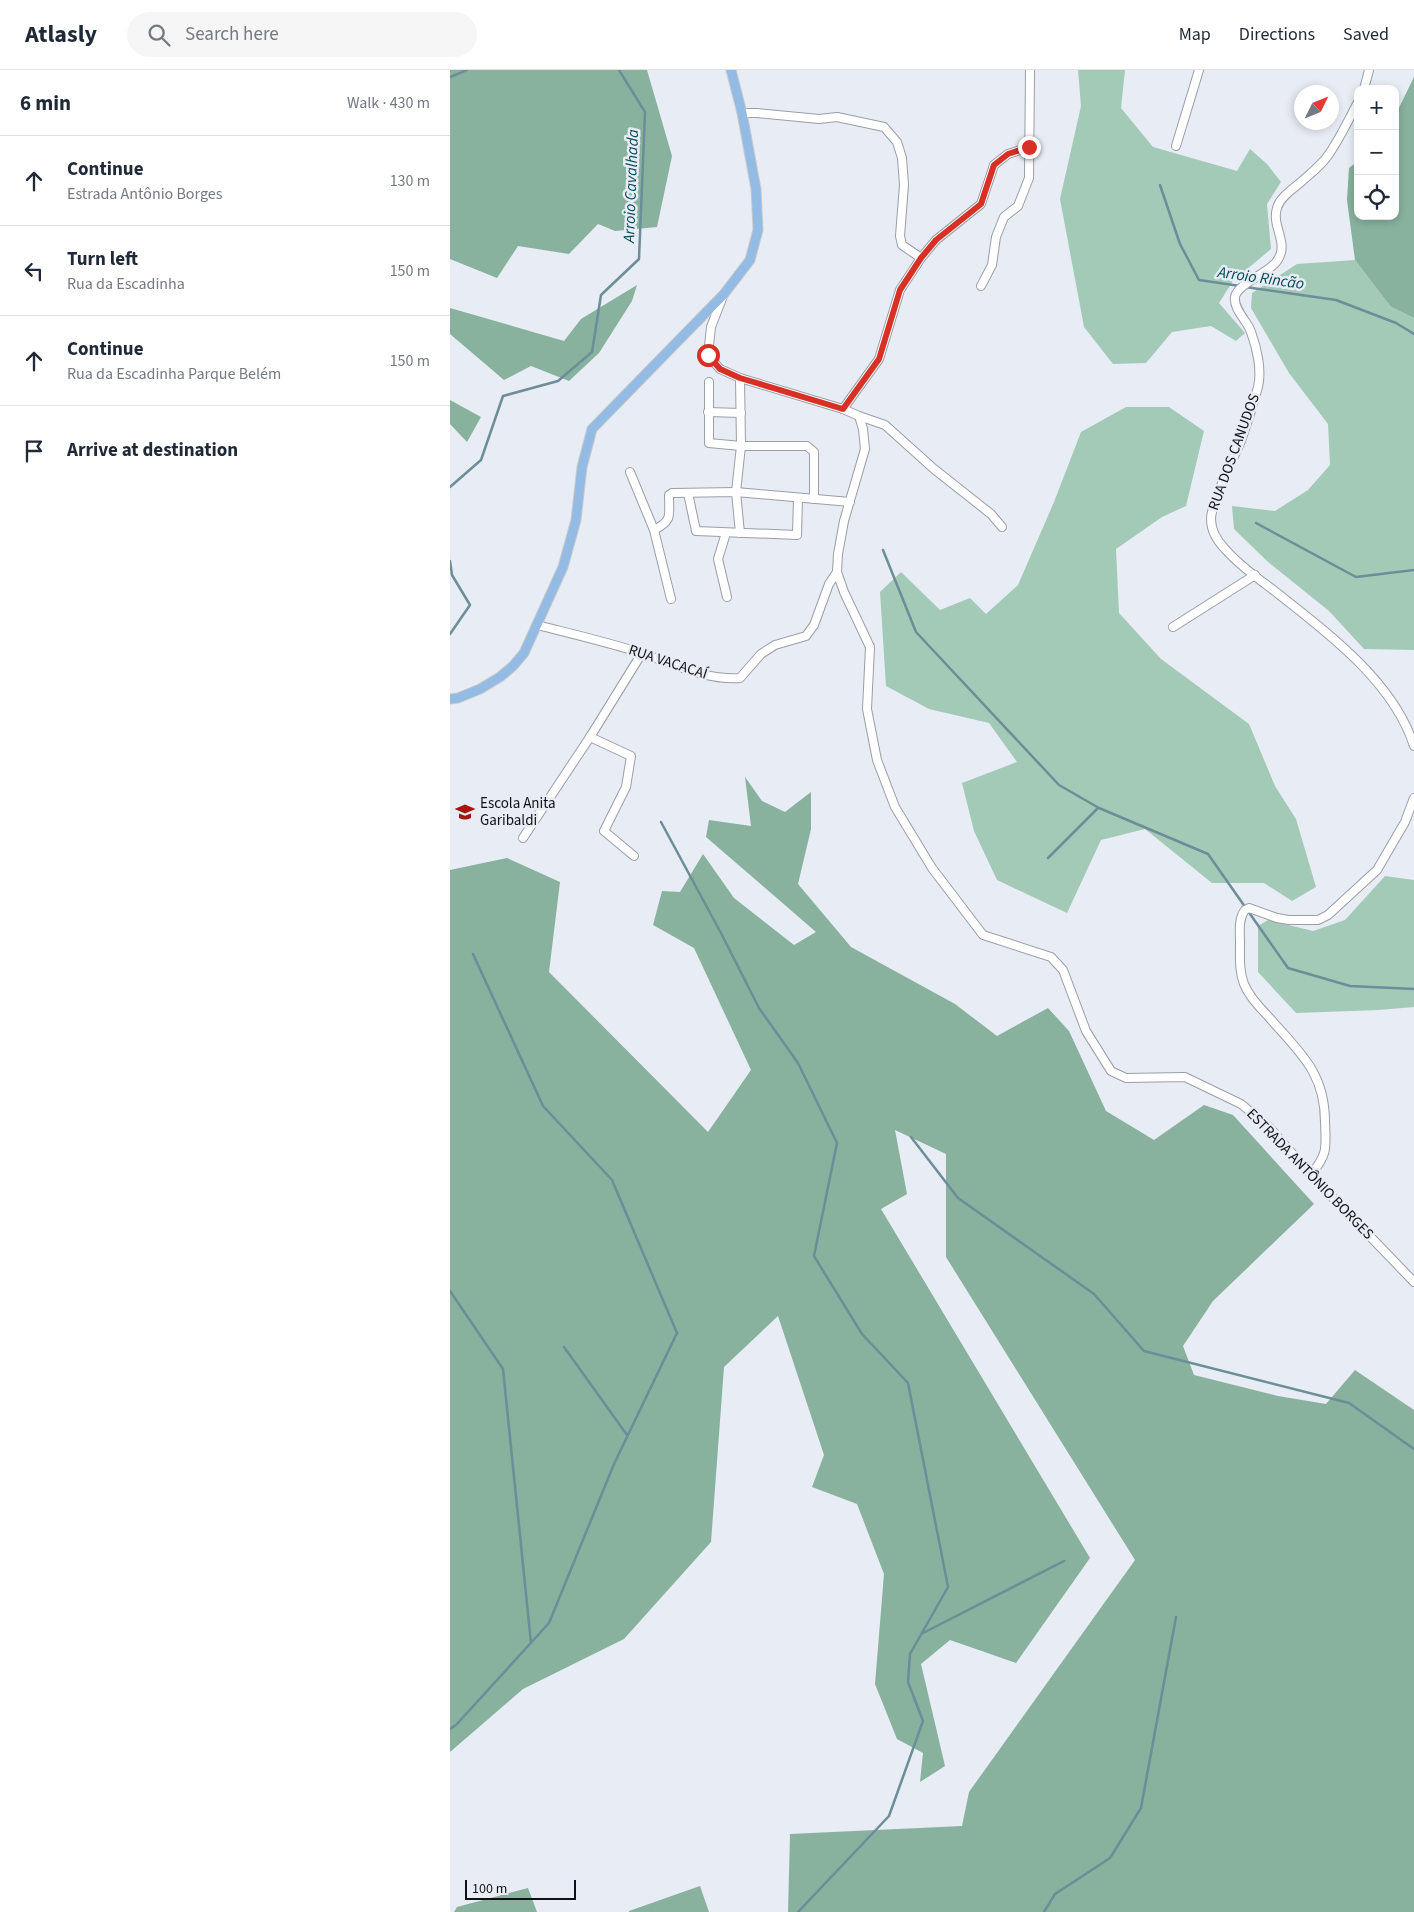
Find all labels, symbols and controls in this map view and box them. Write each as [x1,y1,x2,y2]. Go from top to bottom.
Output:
search box [127,12,477,57]
text: Atlasly [25,17,97,52]
icon: search [145,21,173,49]
text: Search here [185,21,279,48]
text: Map [1179,22,1211,47]
text: Directions [1239,22,1315,47]
text: Saved [1343,22,1389,47]
north arrow [1294,85,1339,130]
map controls [1354,85,1399,220]
button: + [1354,85,1399,130]
text: 6 min [20,88,71,118]
text: Walk · 430 m [347,92,430,114]
water label: Arroio Cavalhada [618,128,644,244]
button: − [1354,130,1399,175]
route end [1018,136,1041,159]
text: Continue [67,156,144,183]
icon: ahead [20,167,48,195]
text: 130 m [390,170,430,192]
button: locate [1354,175,1399,220]
text: Estrada Antônio Borges [67,183,222,205]
text: Turn left [67,246,138,273]
icon: left [20,257,48,285]
text: 150 m [390,260,430,282]
water label: Arroio Rincão [1215,261,1306,295]
text: Rua da Escadinha [67,273,185,295]
text: Continue [67,336,144,363]
route start [697,344,720,367]
icon: ahead [20,347,48,375]
text: 150 m [390,350,430,372]
text: Rua da Escadinha Parque Belém [67,363,281,385]
street label: RUA DOS CANUDOS [1203,391,1265,513]
icon: arrive [20,437,48,465]
text: Arrive at destination [67,437,238,464]
street label: RUA VACACAÍ [626,639,711,685]
place label: Escola Anita Garibaldi [480,793,556,831]
school or university icon: Escola Anita Garibaldi [454,801,476,823]
street label: ESTRADA ANTÔNIO BORGES [1242,1104,1378,1244]
scale bar [465,1877,576,1900]
text: 100 m [472,1879,507,1899]

